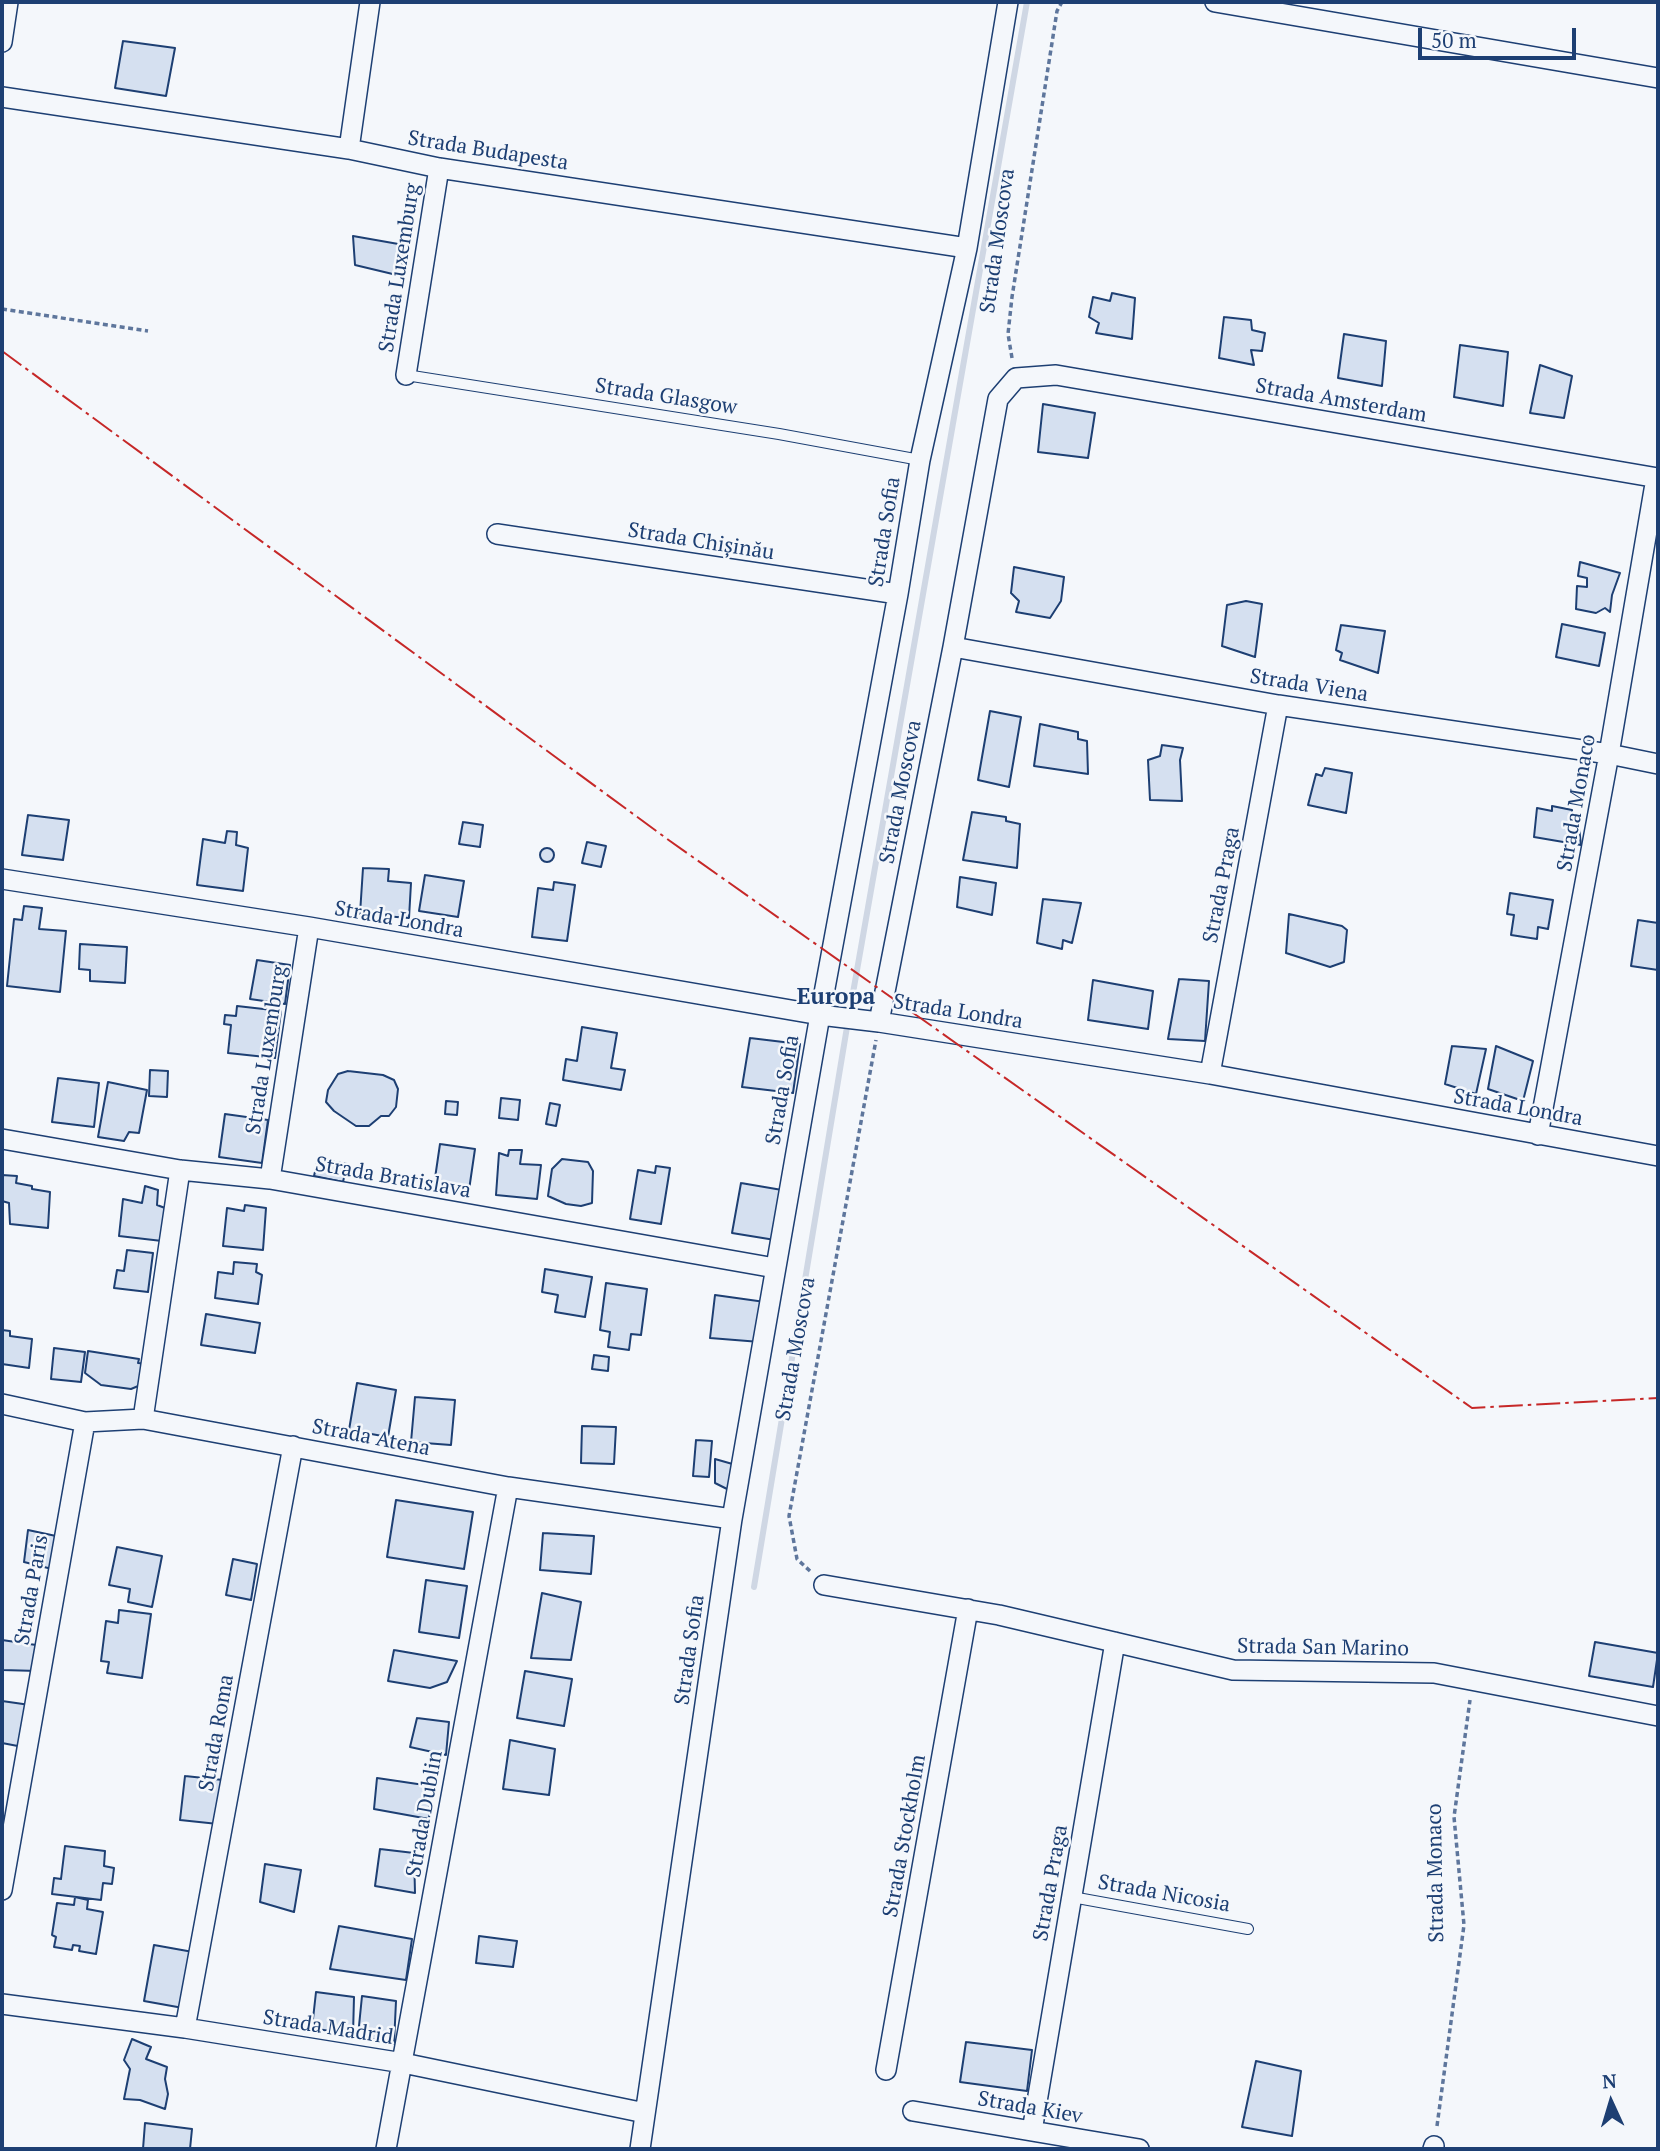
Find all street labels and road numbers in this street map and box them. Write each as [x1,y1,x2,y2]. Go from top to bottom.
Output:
street label: Strada Budapesta [406,126,570,176]
street label: Strada Moscova [975,167,1021,315]
street label: Strada Luxemburg [374,182,426,354]
street label: Strada Glasgow [593,373,739,421]
street label: Strada Amsterdam [1253,374,1429,428]
street label: Strada Sofia [864,475,906,589]
street label: Strada Chișinău [626,518,776,566]
street label: Strada Viena [1248,664,1370,708]
street label: Strada Moscova [875,718,927,866]
street label: Strada Monaco [1553,732,1601,874]
street label: Strada Praga [1198,825,1246,945]
street label: Strada Londra [332,896,466,944]
street label: Strada Luxemburg [241,964,293,1136]
street label: Strada Londra [891,989,1025,1035]
street label: Strada Sofia [761,1033,805,1147]
street label: Strada Londra [1451,1084,1585,1132]
street label: Strada Bratislava [313,1152,473,1204]
street label: Strada Moscova [771,1275,821,1423]
street label: Strada Atena [310,1414,432,1462]
street label: Strada Paris [10,1533,54,1647]
street label: Strada Sofia [670,1593,710,1707]
street label: Strada San Marino [1237,1634,1409,1662]
street label: Strada Roma [194,1673,240,1793]
street label: Strada Dublin [401,1749,449,1879]
street label: Strada Stockholm [878,1753,932,1919]
street label: Strada Monaco [1422,1803,1450,1943]
street label: Strada Praga [1028,1823,1074,1943]
street label: Strada Nicosia [1096,1870,1232,1918]
street label: Strada Madrid [261,2005,395,2051]
street label: Strada Kiev [976,2086,1084,2130]

